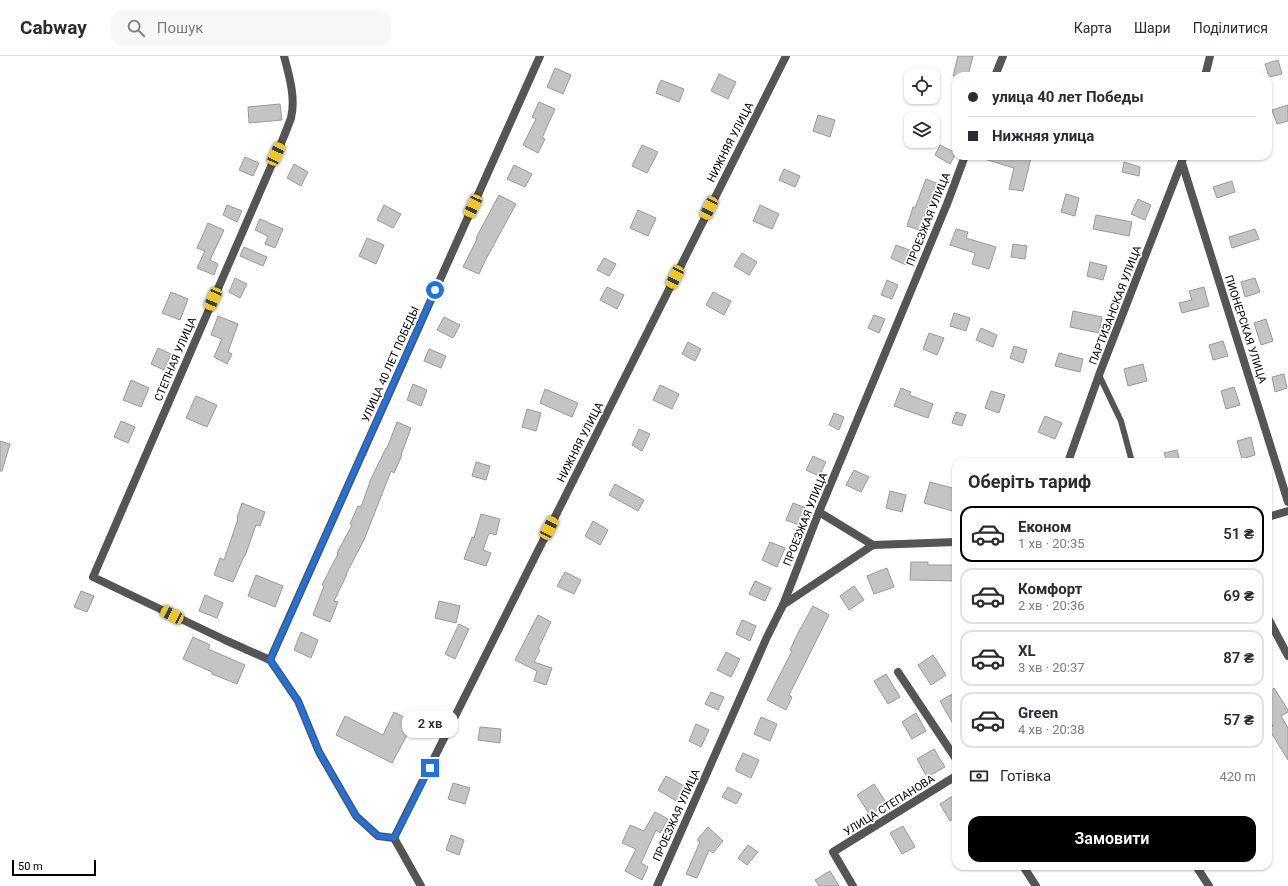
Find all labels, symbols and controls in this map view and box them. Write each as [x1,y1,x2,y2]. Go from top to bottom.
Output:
search box [111,10,391,46]
text: Cabway [20,16,87,39]
icon: search [125,17,147,39]
text: Пошук [157,19,203,37]
text: Карта [1074,20,1112,36]
text: Шари [1134,20,1171,36]
text: Поділитися [1193,20,1268,36]
map controls [904,68,940,148]
button: locate [904,68,940,104]
text: улица 40 лет Победы [992,88,1144,106]
street label: НИЖНЯЯ УЛИЦА [705,99,757,184]
button: layers [904,112,940,148]
text: Нижняя улица [992,127,1094,145]
car [265,141,287,167]
street label: ПРОЕЗЖАЯ УЛИЦА [904,170,953,268]
car [462,193,484,219]
car [698,195,720,221]
street label: ПАРТИЗАНСКАЯ УЛИЦА [1087,243,1145,367]
car [664,264,686,290]
street label: ПИОНЕРСКАЯ УЛИЦА [1222,273,1269,386]
route start [426,281,444,299]
car [203,286,223,312]
street label: УЛИЦА 40 ЛЕТ ПОБЕДЫ [359,304,422,424]
street label: СТЕПНАЯ УЛИЦА [152,314,199,403]
street label: НИЖНЯЯ УЛИЦА [555,399,607,484]
street label: ПРОЕЗЖАЯ УЛИЦА [781,470,830,568]
text: Оберіть тариф [968,471,1091,492]
car [538,515,560,541]
icon: car [970,516,1006,552]
text: Економ [1018,518,1071,536]
text: 51 ₴ [1223,525,1254,543]
text: 1 хв · 20:35 [1018,536,1085,551]
icon: car [970,578,1006,614]
text: Комфорт [1018,580,1082,598]
text: 69 ₴ [1223,587,1254,605]
text: 2 хв · 20:36 [1018,598,1085,613]
car [159,604,185,626]
icon: car [970,640,1006,676]
text: XL [1018,642,1036,660]
text: 87 ₴ [1223,649,1254,667]
text: 3 хв · 20:37 [1018,660,1085,675]
icon: car [970,702,1006,738]
text: Green [1018,704,1058,722]
callout: 2 хв [402,710,458,738]
text: 57 ₴ [1223,711,1254,729]
text: 2 хв [418,716,442,731]
text: 4 хв · 20:38 [1018,722,1085,737]
route end [421,759,439,777]
icon: cash [968,765,990,787]
street label: ПРОЕЗЖАЯ УЛИЦА [650,766,703,863]
text: Готівка [1000,767,1051,785]
text: 420 m [1219,769,1256,784]
street label: УЛИЦА СТЕПАНОВА [841,772,938,839]
button: Замовити [968,816,1256,862]
scale bar [12,858,96,877]
text: 50 m [18,860,43,873]

